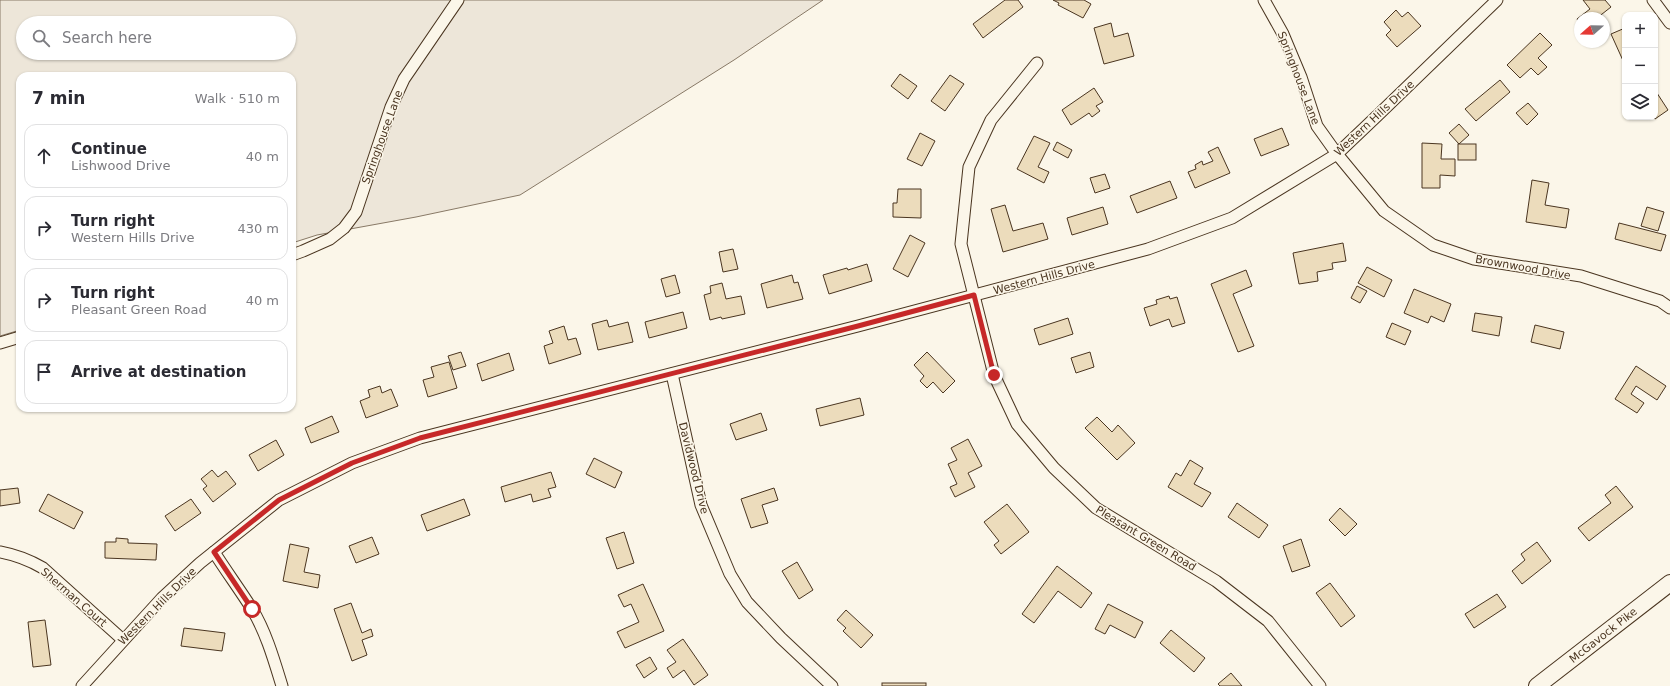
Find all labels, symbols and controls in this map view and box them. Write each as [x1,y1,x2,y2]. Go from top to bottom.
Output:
north arrow [1574,12,1610,48]
map controls [1622,12,1658,120]
button: + [1622,12,1658,48]
search box [16,16,296,60]
icon: search [30,27,52,49]
text: Search here [62,29,152,47]
street label: Springhouse Lane [1275,30,1322,127]
button: − [1622,48,1658,84]
street label: Western Hills Drive [1332,78,1417,159]
button: layers [1622,84,1658,120]
text: 7 min [32,88,85,108]
street label: Springhouse Lane [359,88,406,186]
text: Walk · 510 m [195,91,280,106]
text: Continue [71,140,147,158]
icon: ahead [33,145,55,167]
text: 40 m [246,149,279,164]
text: Lishwood Drive [71,158,170,173]
text: Turn right [71,212,155,230]
icon: right [33,217,55,239]
text: 430 m [237,221,279,236]
text: Western Hills Drive [71,230,195,245]
street label: Brownwood Drive [1474,253,1572,282]
street label: Western Hills Drive [992,258,1097,297]
text: Turn right [71,284,155,302]
icon: right [33,289,55,311]
text: 40 m [246,293,279,308]
text: Pleasant Green Road [71,302,207,317]
icon: arrive [33,361,55,383]
text: Arrive at destination [71,363,246,381]
route end [985,366,1003,384]
street label: Davidwood Drive [676,421,711,516]
street label: Pleasant Green Road [1093,503,1198,574]
street label: Sherman Court [38,565,110,630]
street label: Western Hills Drive [116,565,199,648]
route start [243,600,261,618]
street label: McGavock Pike [1567,605,1640,666]

